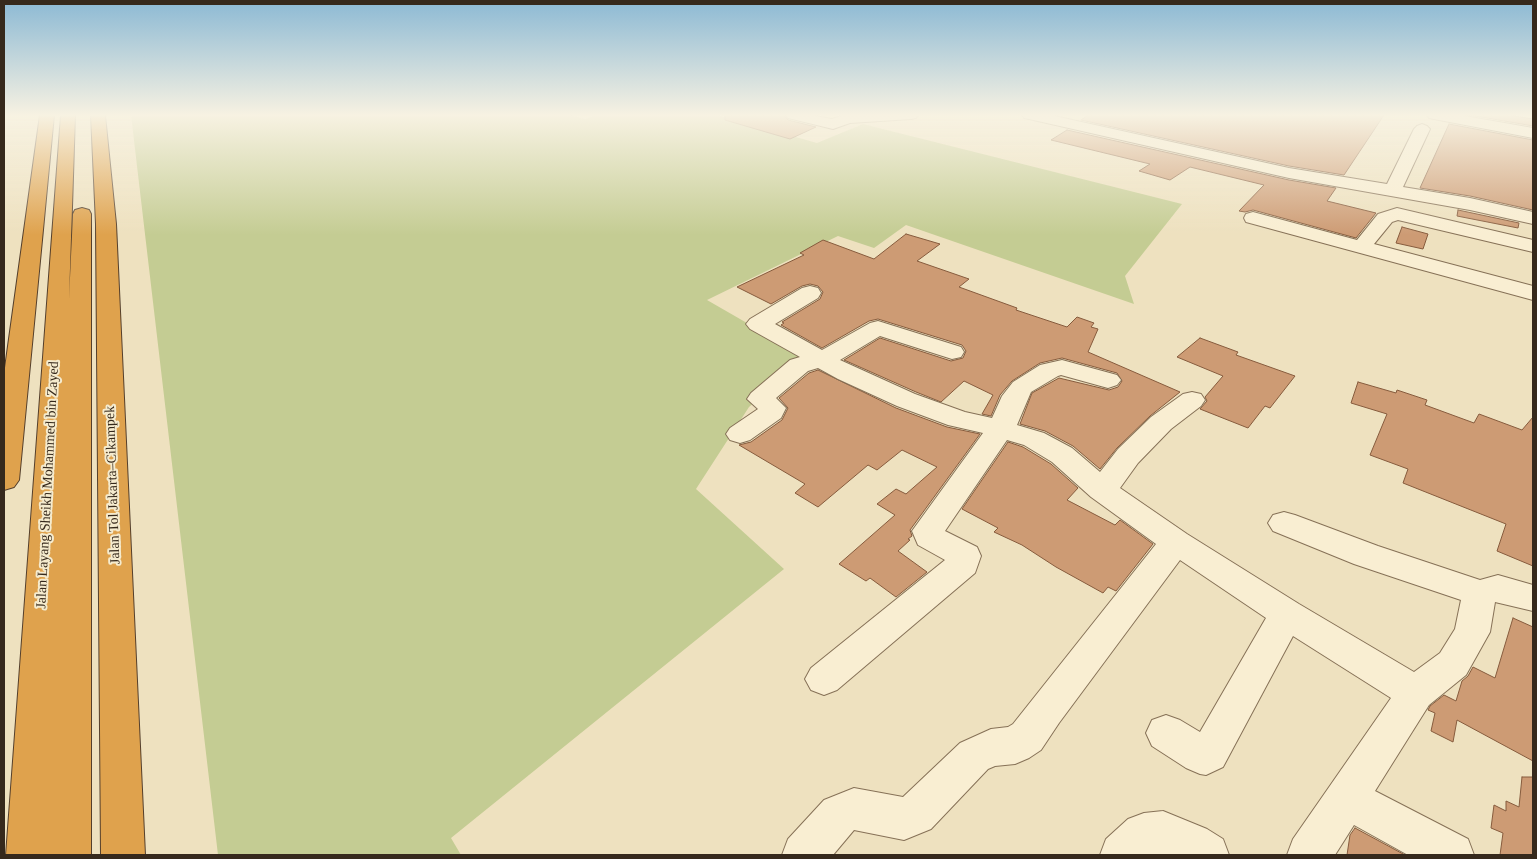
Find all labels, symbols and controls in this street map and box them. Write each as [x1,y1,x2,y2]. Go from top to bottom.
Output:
street label: Jalan Layang Sheikh Mohammed bin Zayed [33,361,63,609]
street label: Jalan Tol Jakarta–Cikampek [102,406,124,564]

